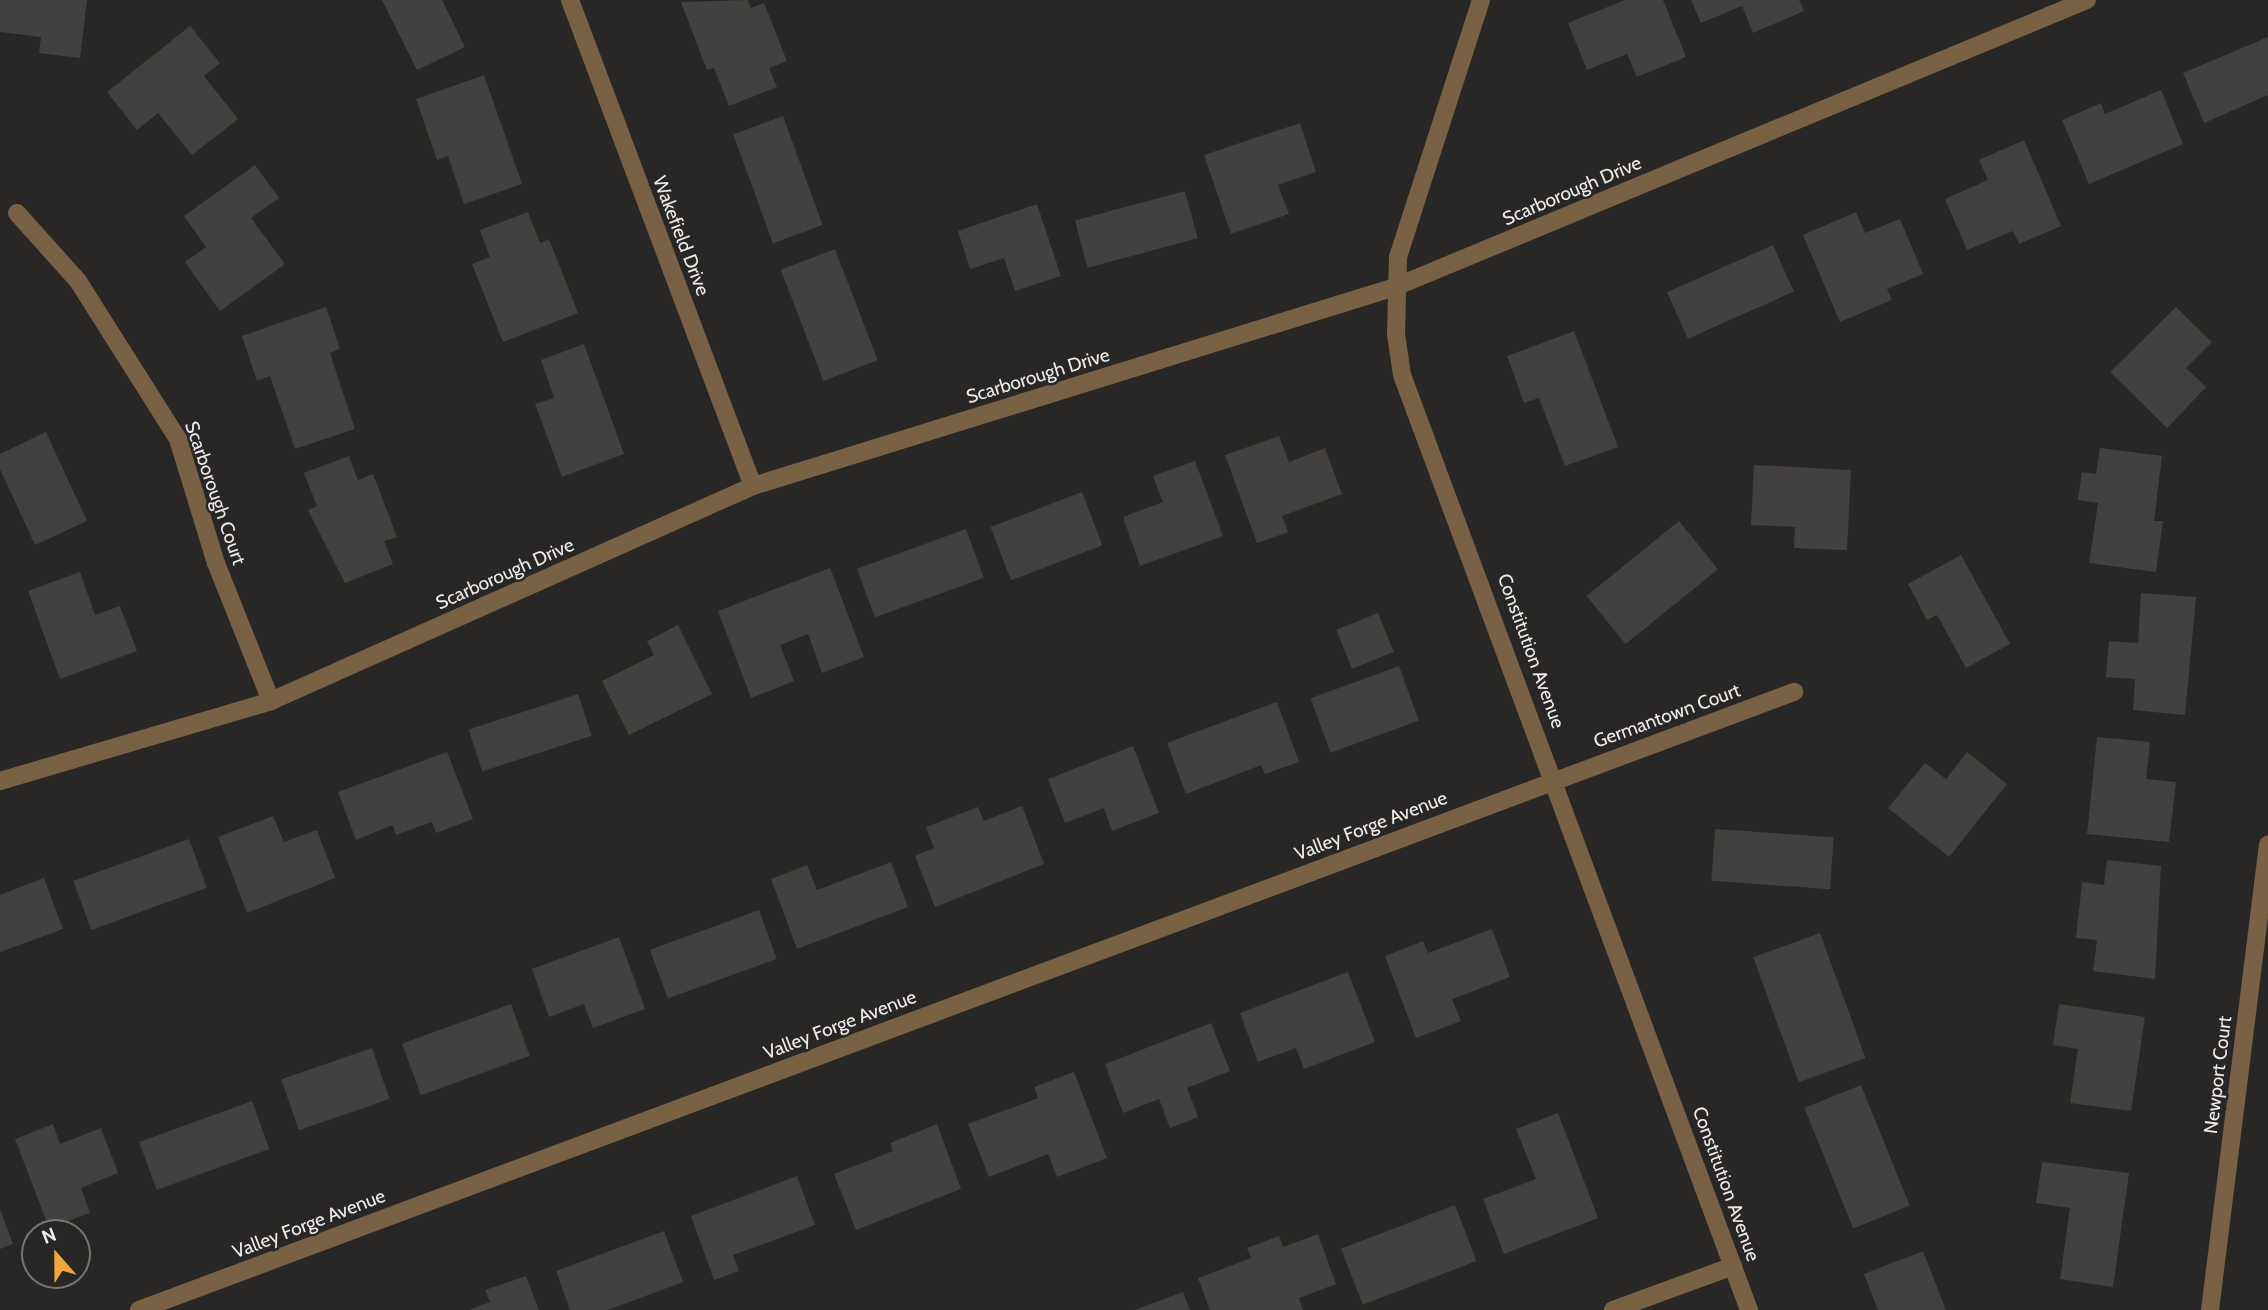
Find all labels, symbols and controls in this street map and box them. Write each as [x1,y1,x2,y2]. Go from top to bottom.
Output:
street label: Scarborough Drive [1499,151,1645,231]
street label: Wakefield Drive [648,173,714,299]
street label: Scarborough Drive [964,343,1112,409]
street label: Scarborough Court [180,418,250,568]
street label: Scarborough Drive [432,533,578,615]
street label: Constitution Avenue [1492,570,1570,732]
street label: Germantown Court [1591,679,1743,753]
street label: Valley Forge Avenue [1292,786,1450,866]
street label: Valley Forge Avenue [761,985,919,1065]
street label: Newport Court [2199,1015,2237,1135]
street label: Constitution Avenue [1687,1103,1765,1265]
street label: Valley Forge Avenue [230,1184,388,1264]
north arrow [21,1219,91,1289]
text: N [39,1223,59,1249]

